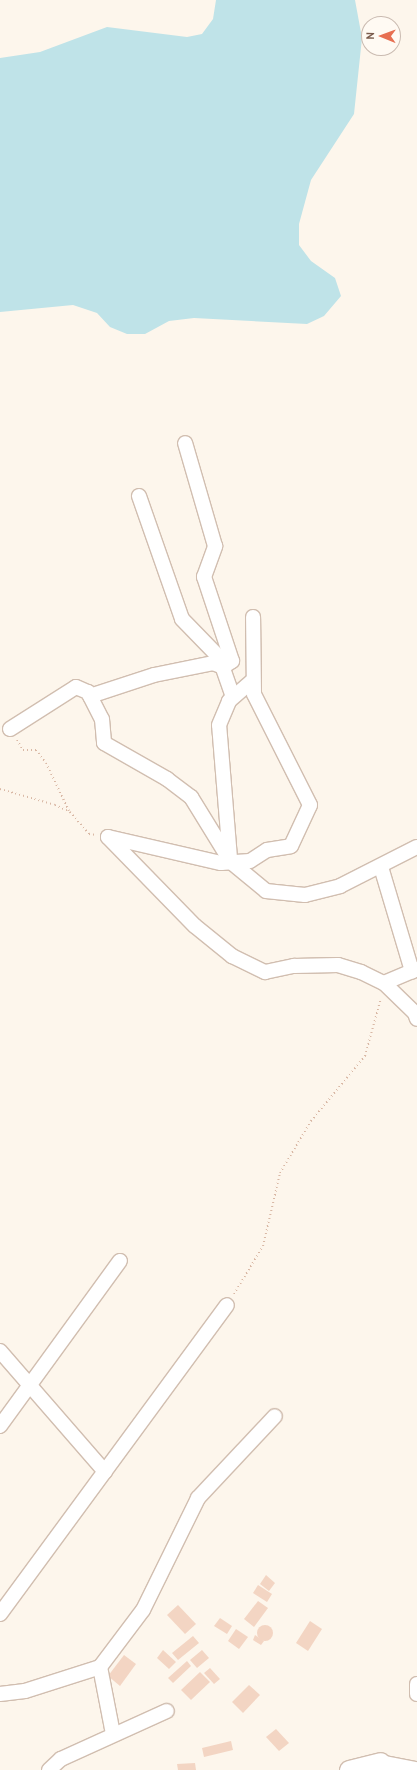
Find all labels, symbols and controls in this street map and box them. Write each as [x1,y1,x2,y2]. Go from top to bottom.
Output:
north arrow [361,16,401,56]
text: N [363,32,377,40]

